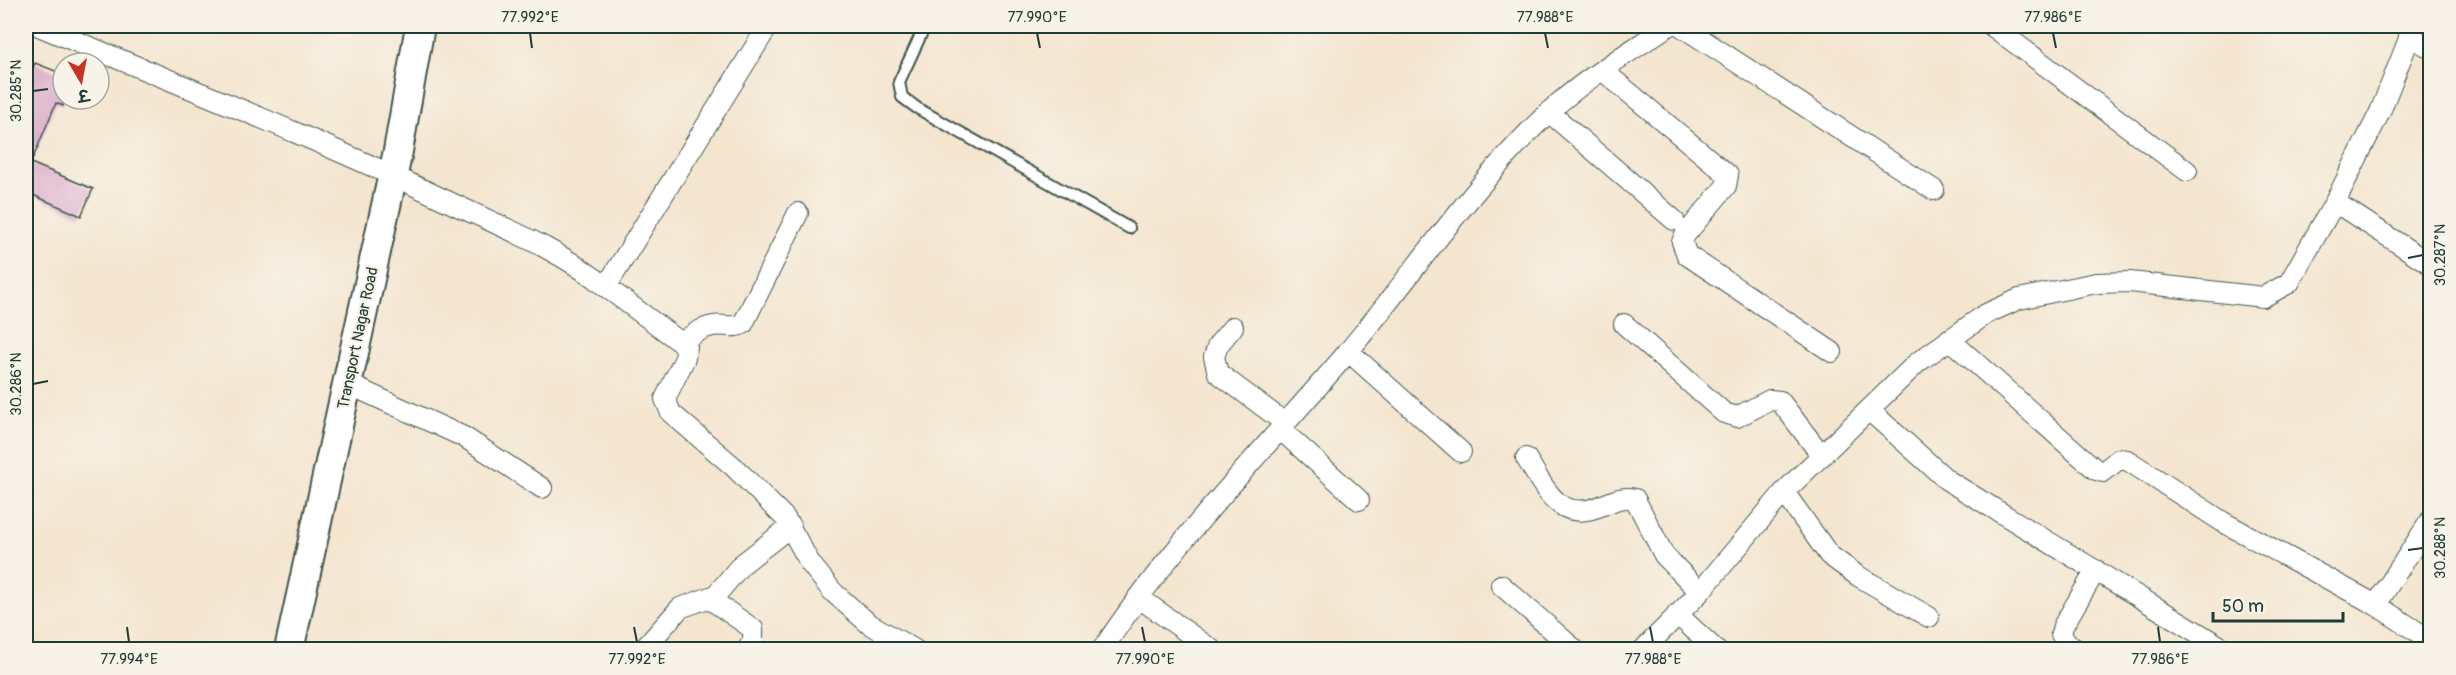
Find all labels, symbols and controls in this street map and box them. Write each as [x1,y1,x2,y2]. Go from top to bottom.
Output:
text: 77.992°E [501,8,559,27]
text: 77.990°E [1007,8,1067,27]
text: 77.988°E [1517,8,1573,27]
text: 77.986°E [2024,8,2082,27]
north arrow [51,51,111,111]
text: 30.285°N [7,60,26,122]
text: उ [75,84,92,106]
text: 30.287°N [2431,224,2450,286]
street label: Transport Nagar Road [333,265,383,411]
text: 30.286°N [7,352,26,416]
text: 30.288°N [2431,517,2450,579]
scale bar [2213,585,2344,623]
text: 50 m [2222,595,2264,618]
text: 77.994°E [100,650,158,669]
text: 77.992°E [608,650,666,669]
text: 77.990°E [1115,650,1175,669]
text: 77.988°E [1625,650,1681,669]
text: 77.986°E [2131,650,2189,669]

